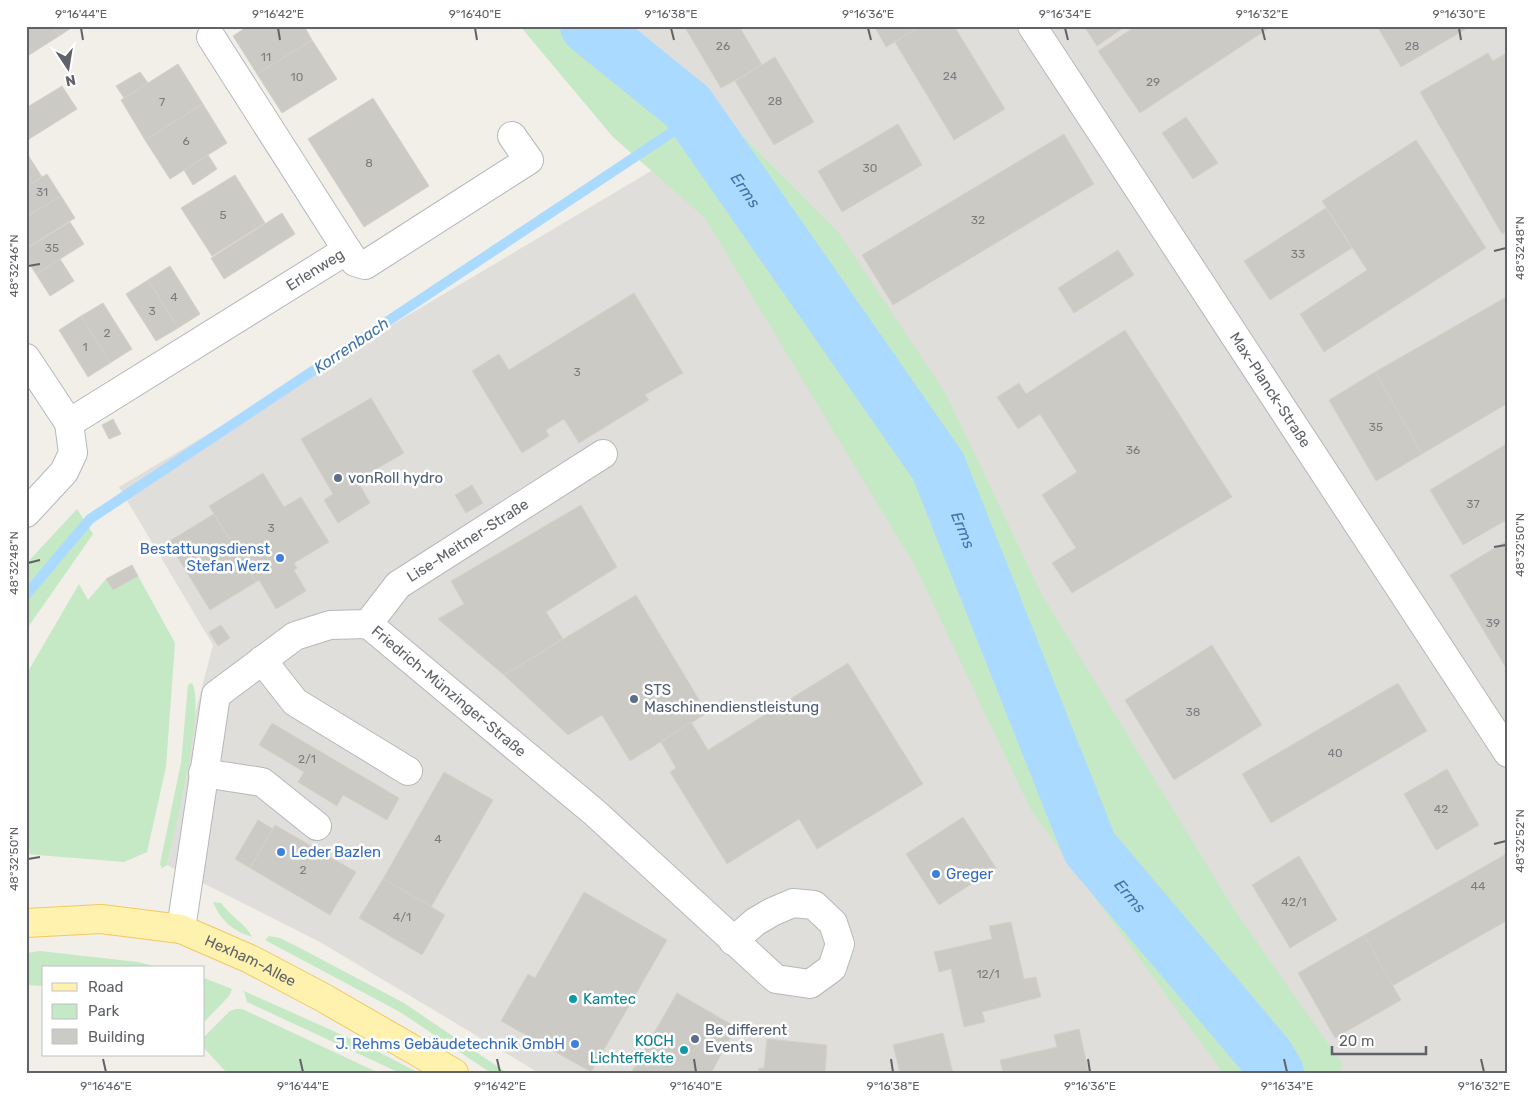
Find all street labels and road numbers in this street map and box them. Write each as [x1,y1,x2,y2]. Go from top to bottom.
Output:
street label: Erlenweg [283,245,348,295]
street label: Max-Planck-Straße [1226,329,1315,451]
street label: Lise-Meitner-Straße [403,495,532,586]
street label: Friedrich-Münzinger-Straße [368,622,530,761]
street label: Hexham-Allee [202,931,299,991]

